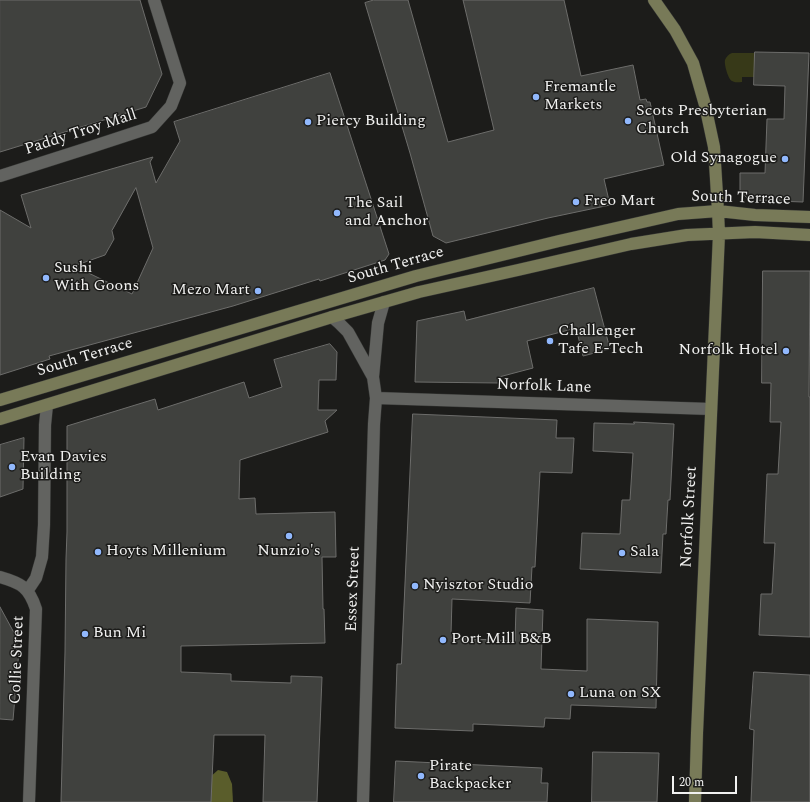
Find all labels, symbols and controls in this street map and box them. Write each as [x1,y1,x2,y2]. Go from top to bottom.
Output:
place label: Fremantle Markets [544,78,616,116]
marker: Fremantle Markets [531,92,541,102]
place label: Scots Presbyterian Church [636,102,767,140]
street label: Paddy Troy Mall [23,106,139,160]
place label: Piercy Building [316,112,426,132]
marker: Scots Presbyterian Church [623,116,633,126]
marker: Piercy Building [303,117,313,127]
place label: Old Synagogue [670,149,777,169]
marker: Old Synagogue [780,154,790,164]
street label: South Terrace [691,188,791,210]
place label: Freo Mart [584,192,655,212]
place label: The Sail and Anchor [345,194,428,232]
marker: Freo Mart [571,197,581,207]
marker: The Sail and Anchor [332,208,342,218]
street label: South Terrace [346,243,446,289]
place label: Sushi With Goons [54,259,139,297]
marker: Sushi With Goons [41,273,51,283]
place label: Mezo Mart [172,281,250,301]
marker: Mezo Mart [253,286,263,296]
place label: Challenger Tafe E-Tech [558,322,644,360]
street label: South Terrace [35,334,135,382]
marker: Challenger Tafe E-Tech [545,336,555,346]
place label: Norfolk Hotel [679,341,778,361]
marker: Norfolk Hotel [781,346,791,356]
street label: Norfolk Lane [496,376,592,398]
place label: Evan Davies Building [20,448,107,486]
marker: Evan Davies Building [7,462,17,472]
street label: Norfolk Street [678,466,702,568]
marker: Nunzio's [284,531,294,541]
place label: Hoyts Millenium [106,542,226,562]
place label: Nunzio's [257,542,321,562]
place label: Sala [630,543,659,563]
street label: Essex Street [343,546,365,632]
marker: Hoyts Millenium [93,547,103,557]
marker: Sala [617,548,627,558]
place label: Nyisztor Studio [423,576,533,596]
marker: Nyisztor Studio [410,581,420,591]
street label: Collie Street [7,615,29,705]
place label: Bun Mi [93,624,146,644]
marker: Bun Mi [80,629,90,639]
place label: Port Mill B&B [451,630,551,650]
marker: Port Mill B&B [438,635,448,645]
place label: Luna on SX [579,684,661,704]
marker: Luna on SX [566,689,576,699]
place label: Pirate Backpacker [429,757,511,795]
scale bar [674,768,739,794]
marker: Pirate Backpacker [416,771,426,781]
text: 20 m [679,773,704,792]

